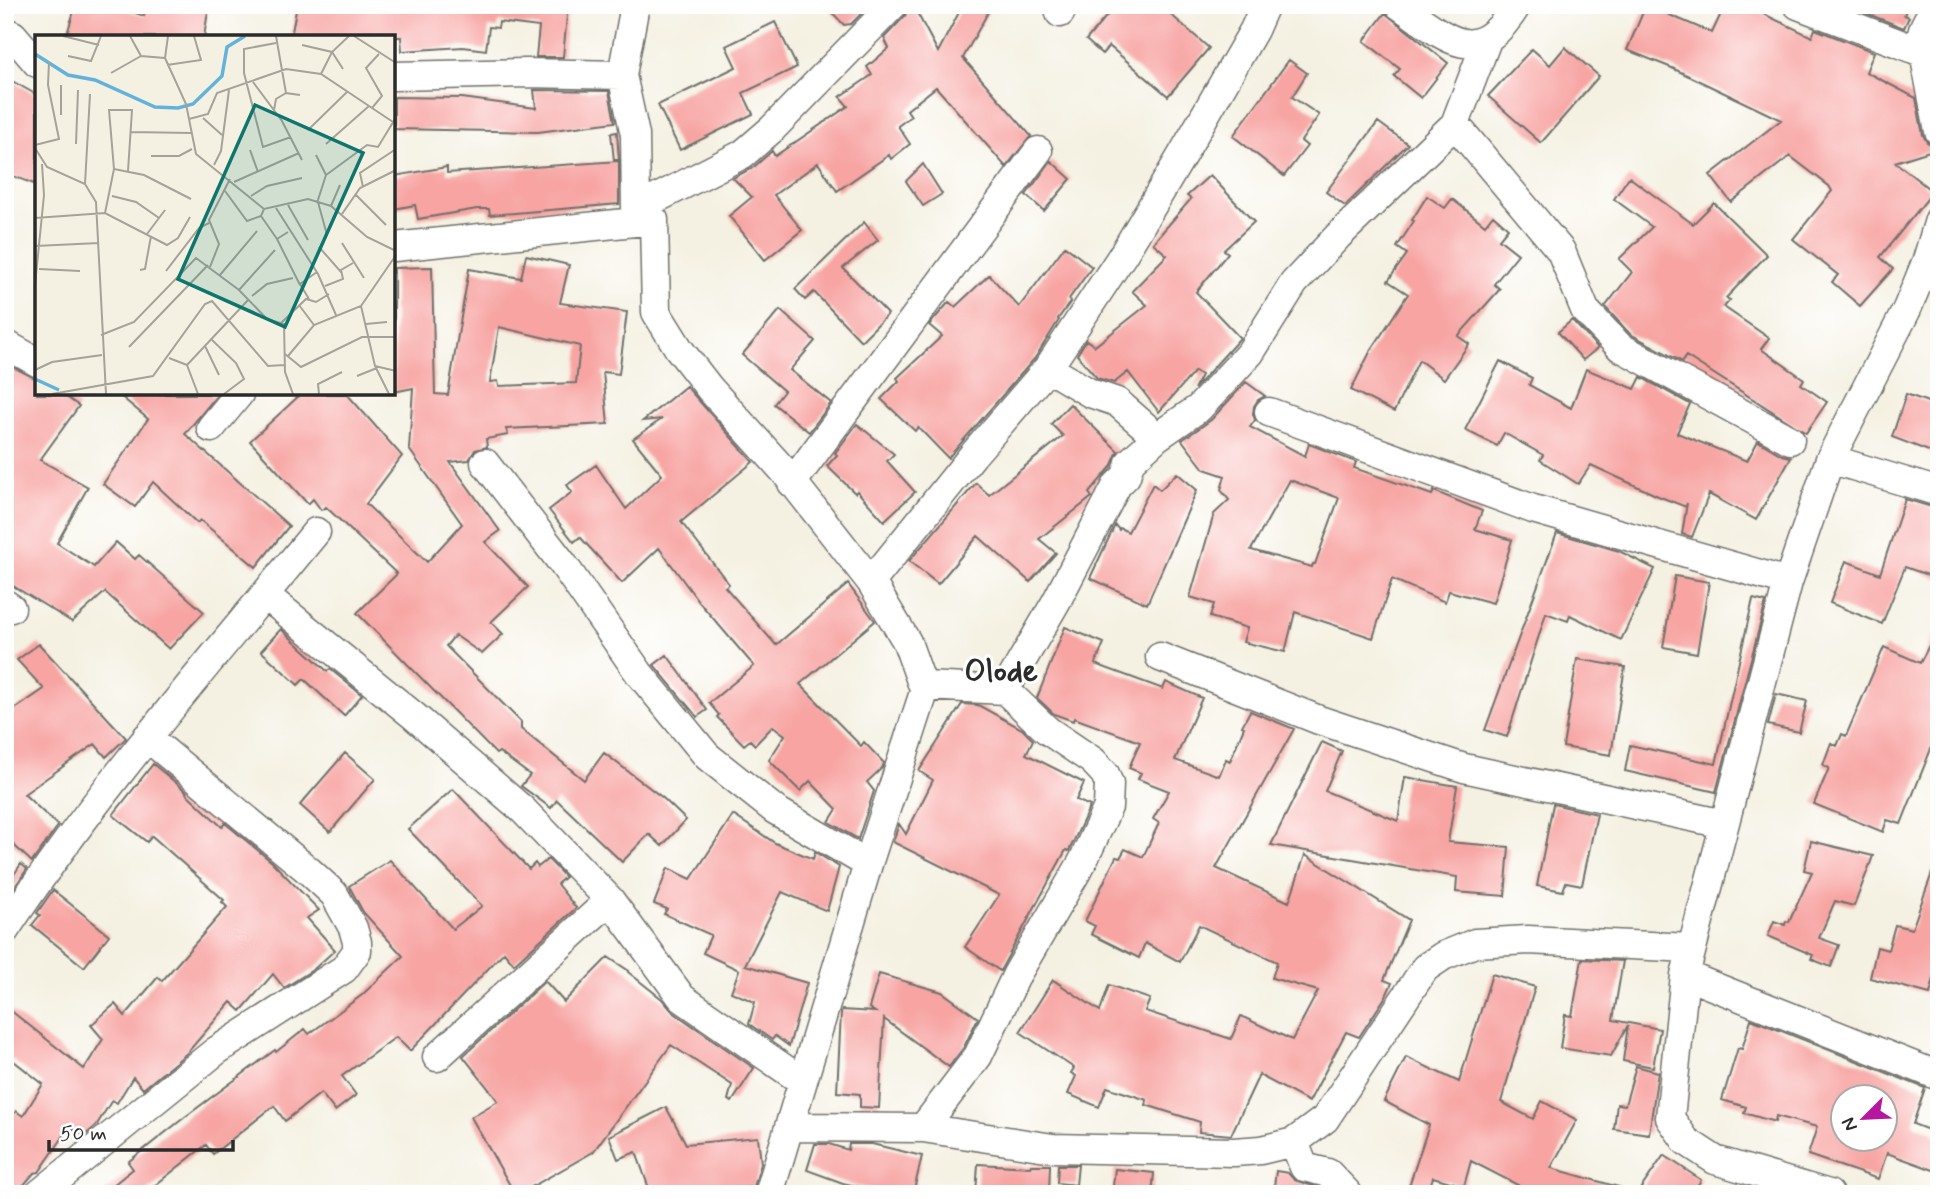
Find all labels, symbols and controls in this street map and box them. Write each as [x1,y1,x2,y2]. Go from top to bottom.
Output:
inset map [35,35,396,396]
district label: Olode [964,651,1038,693]
north arrow [1828,1084,1898,1154]
scale bar [49,1108,233,1152]
text: N [1836,1113,1864,1135]
text: 50 m [60,1120,107,1148]

